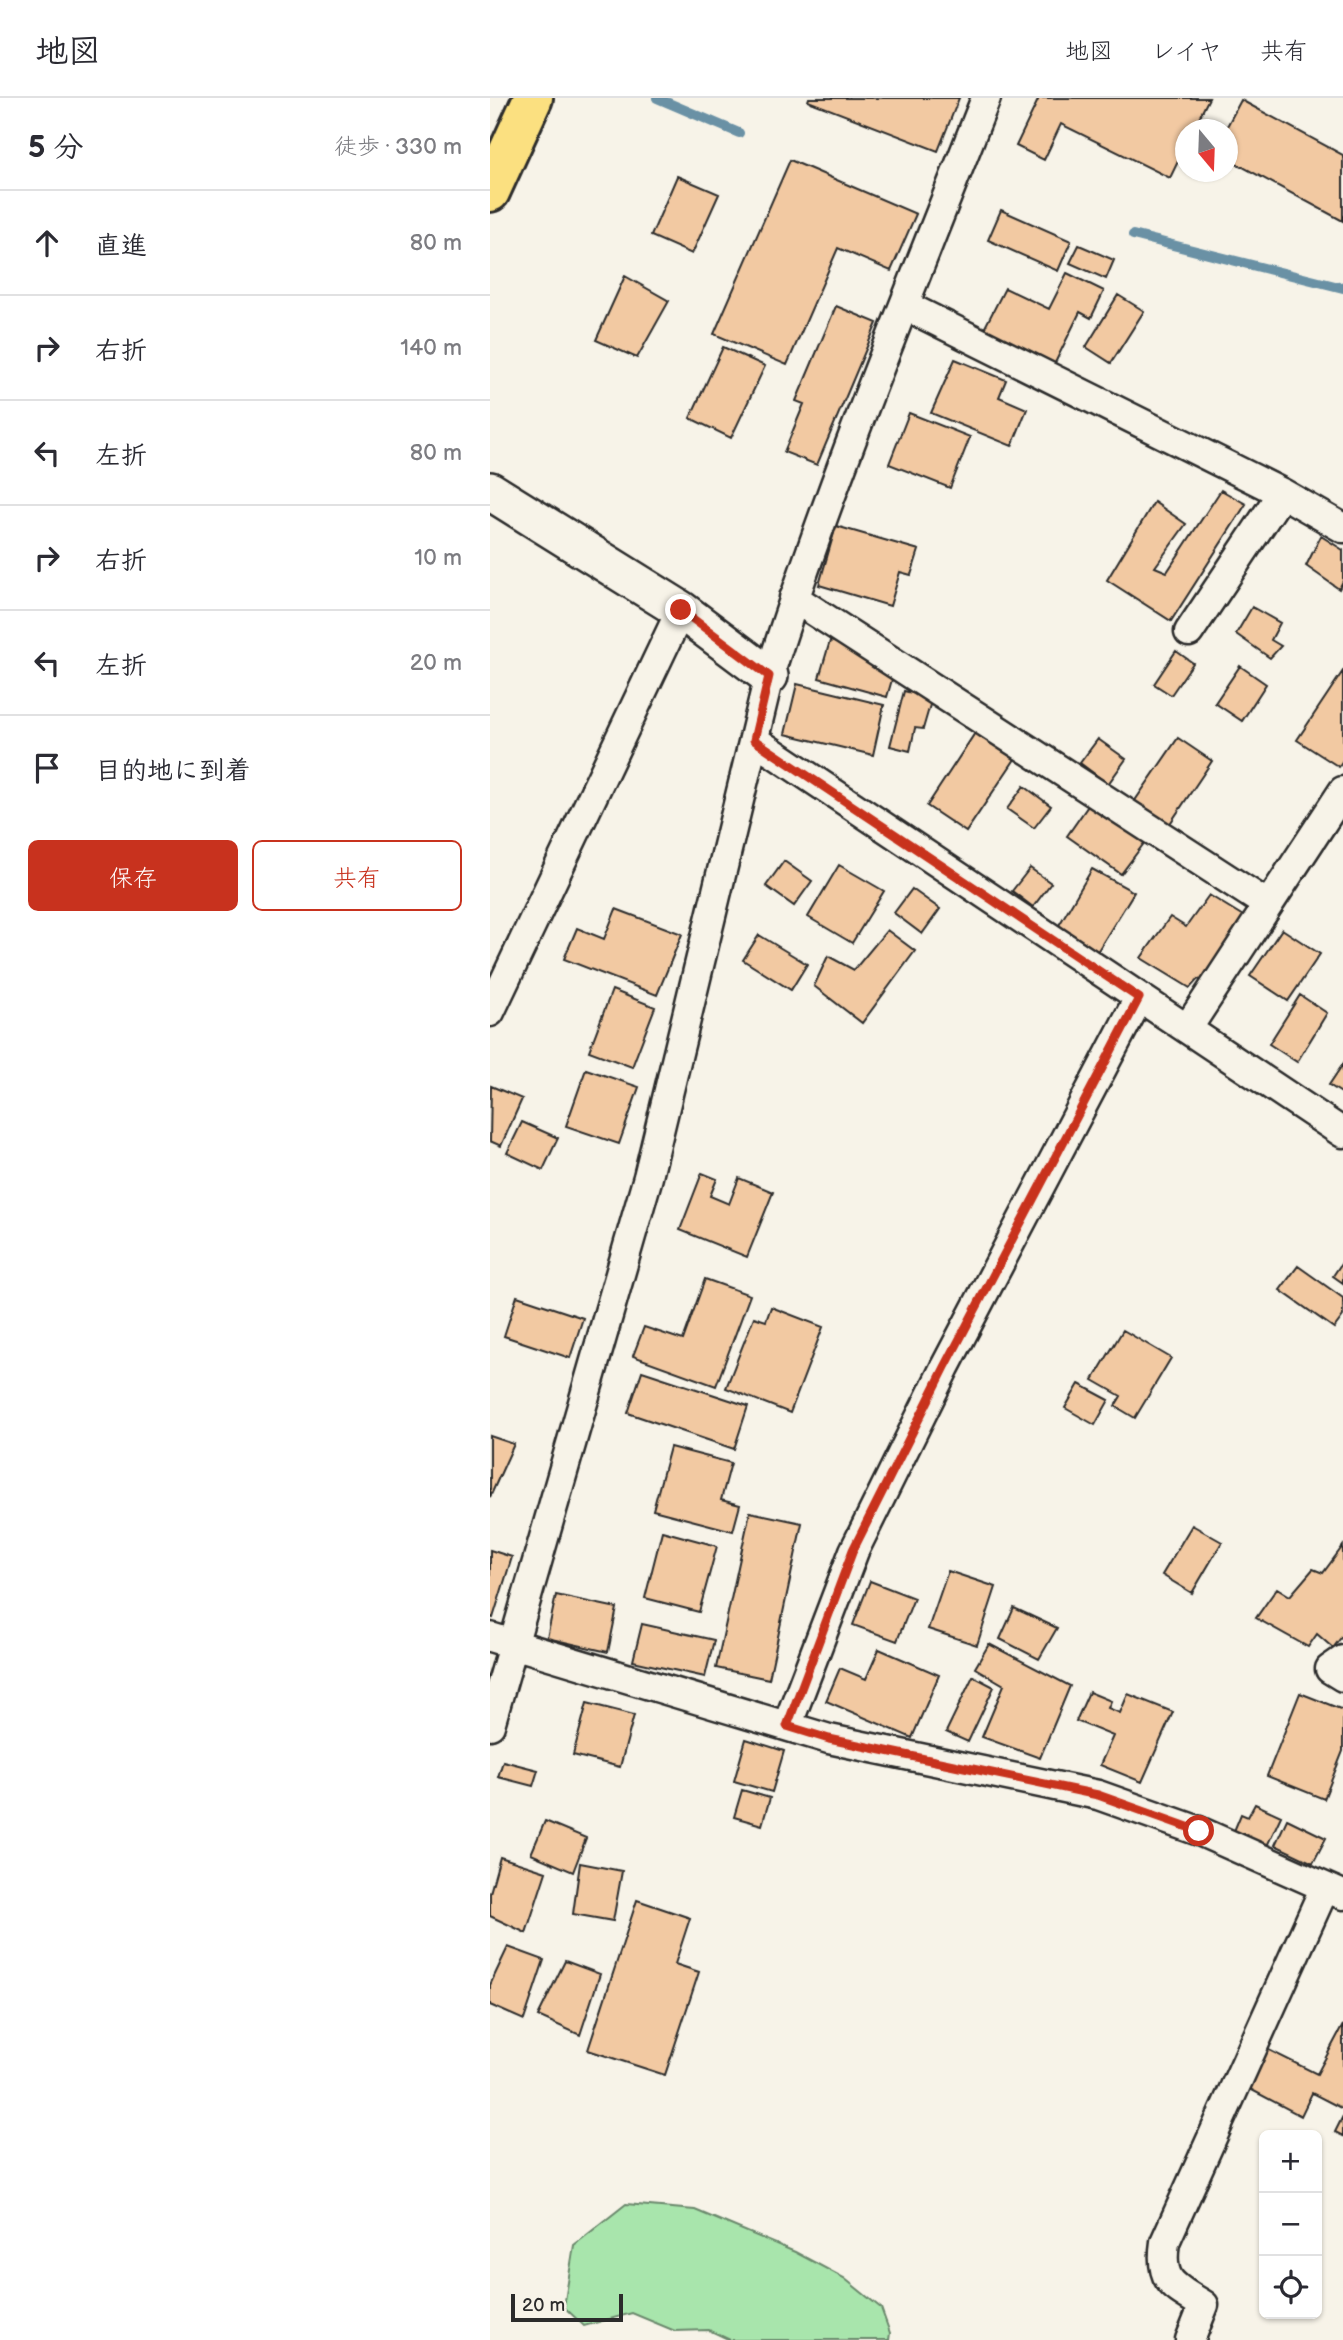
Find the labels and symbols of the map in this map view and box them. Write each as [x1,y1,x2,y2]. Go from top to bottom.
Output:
north arrow [1175,119,1238,182]
route end [665,594,696,625]
route start [1183,1815,1214,1846]
scale bar [511,2291,623,2323]

